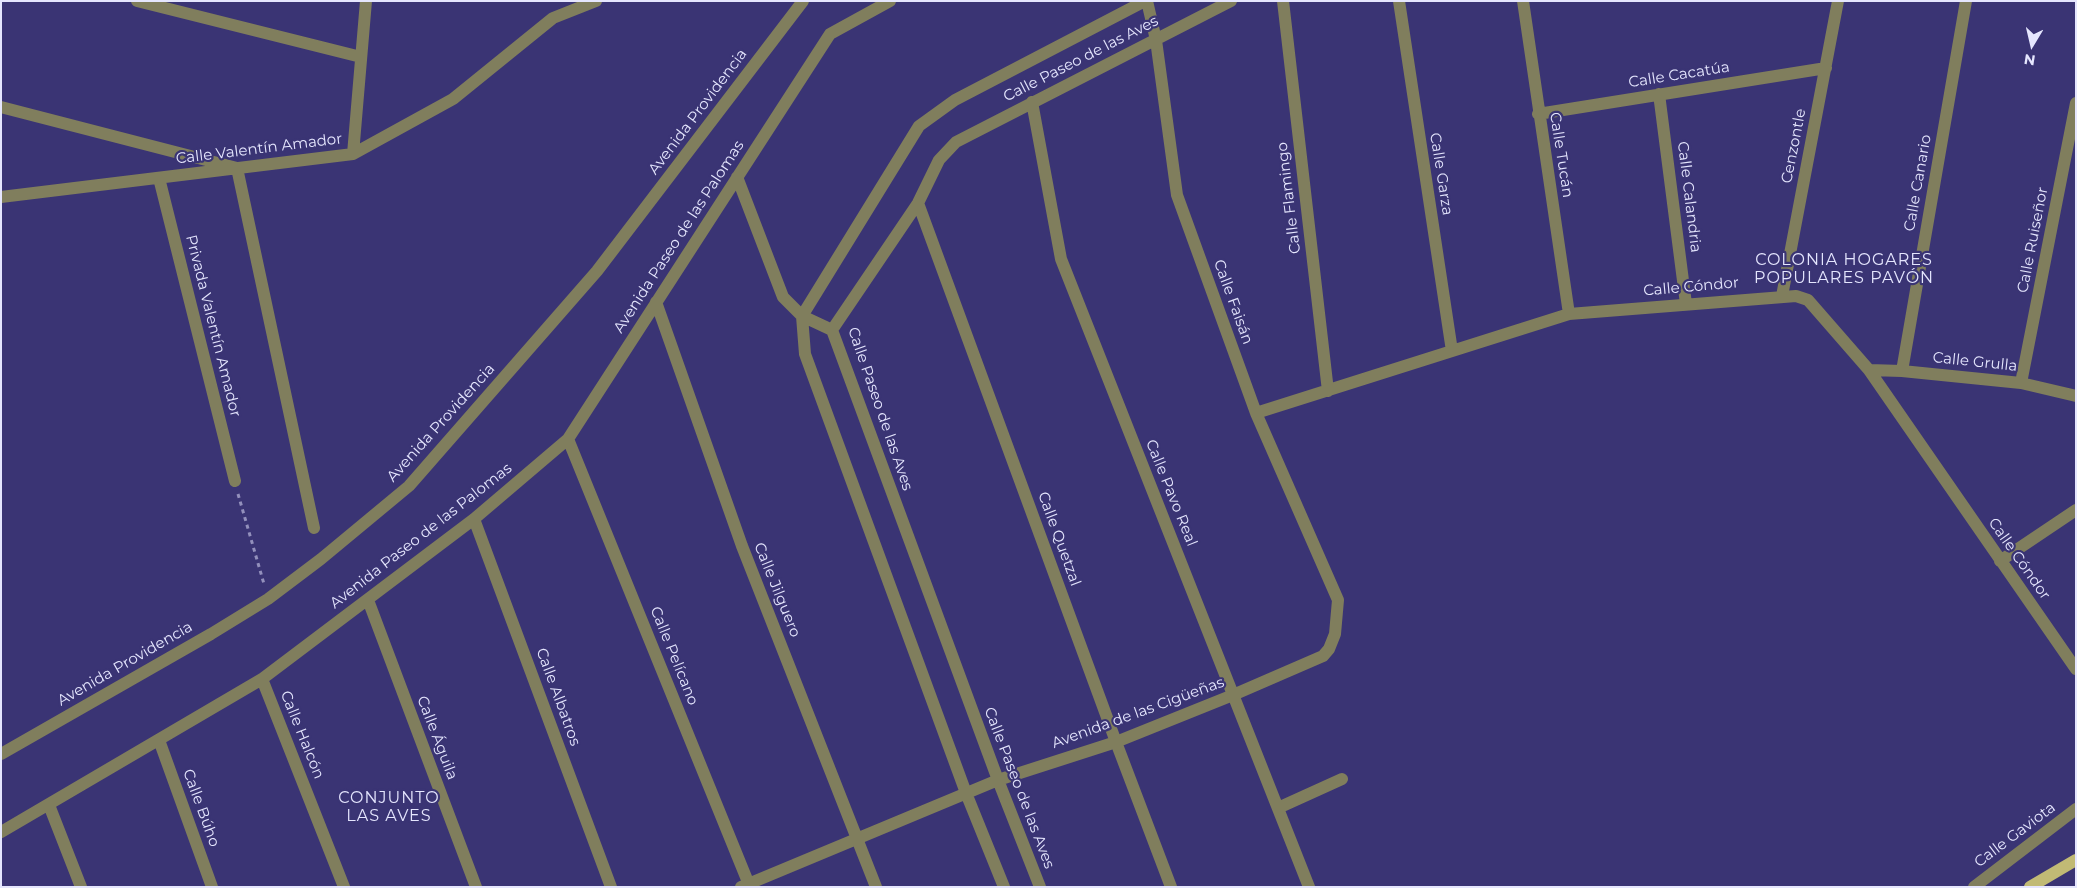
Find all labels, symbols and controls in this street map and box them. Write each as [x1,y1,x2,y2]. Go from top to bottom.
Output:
street label: Calle Paseo de las Aves [1001,12,1161,106]
north arrow [2007,20,2057,70]
street label: Avenida Providencia [645,46,751,178]
text: N [2023,50,2037,70]
street label: Calle Cacatúa [1627,58,1731,92]
street label: Cenzontle [1778,107,1810,185]
street label: Calle Tucán [1545,111,1577,199]
street label: Calle Valentín Amador [175,130,343,168]
street label: Calle Garza [1426,131,1456,217]
street label: Calle Canario [1901,133,1935,233]
street label: Avenida Paseo de las Palomas [610,137,748,337]
street label: Calle Calandria [1673,140,1705,254]
street label: Calle Flamingo [1273,141,1305,255]
street label: Calle Ruiseñor [2014,186,2052,294]
street label: Privada Valentín Amador [182,233,244,419]
district label: COLONIA HOGARES POPULARES PAVÓN [1752,250,1936,288]
street label: Calle Faisán [1209,257,1257,347]
street label: Calle Cóndor [1642,274,1740,300]
street label: Calle Paseo de las Aves [844,325,916,493]
street label: Calle Grulla [1932,349,2018,375]
street label: Avenida Providencia [383,360,499,486]
street label: Calle Pavo Real [1141,437,1201,549]
street label: Avenida Paseo de las Palomas [327,459,515,613]
street label: Calle Quetzal [1034,490,1084,588]
street label: Calle Cóndor [1984,515,2054,603]
street label: Calle Jilguero [750,540,804,640]
street label: Calle Pelícano [646,604,702,708]
street label: Avenida Providencia [54,618,196,710]
street label: Calle Albatros [532,646,584,748]
street label: Avenida de las Cigüeñas [1049,673,1227,753]
street label: Calle Halcón [276,688,328,782]
street label: Calle Águila [413,694,461,782]
street label: Calle Paseo de las Aves [980,705,1058,871]
street label: Calle Búho [179,767,223,849]
district label: CONJUNTO LAS AVES [337,788,441,826]
street label: Calle Gaviota [1971,799,2059,871]

